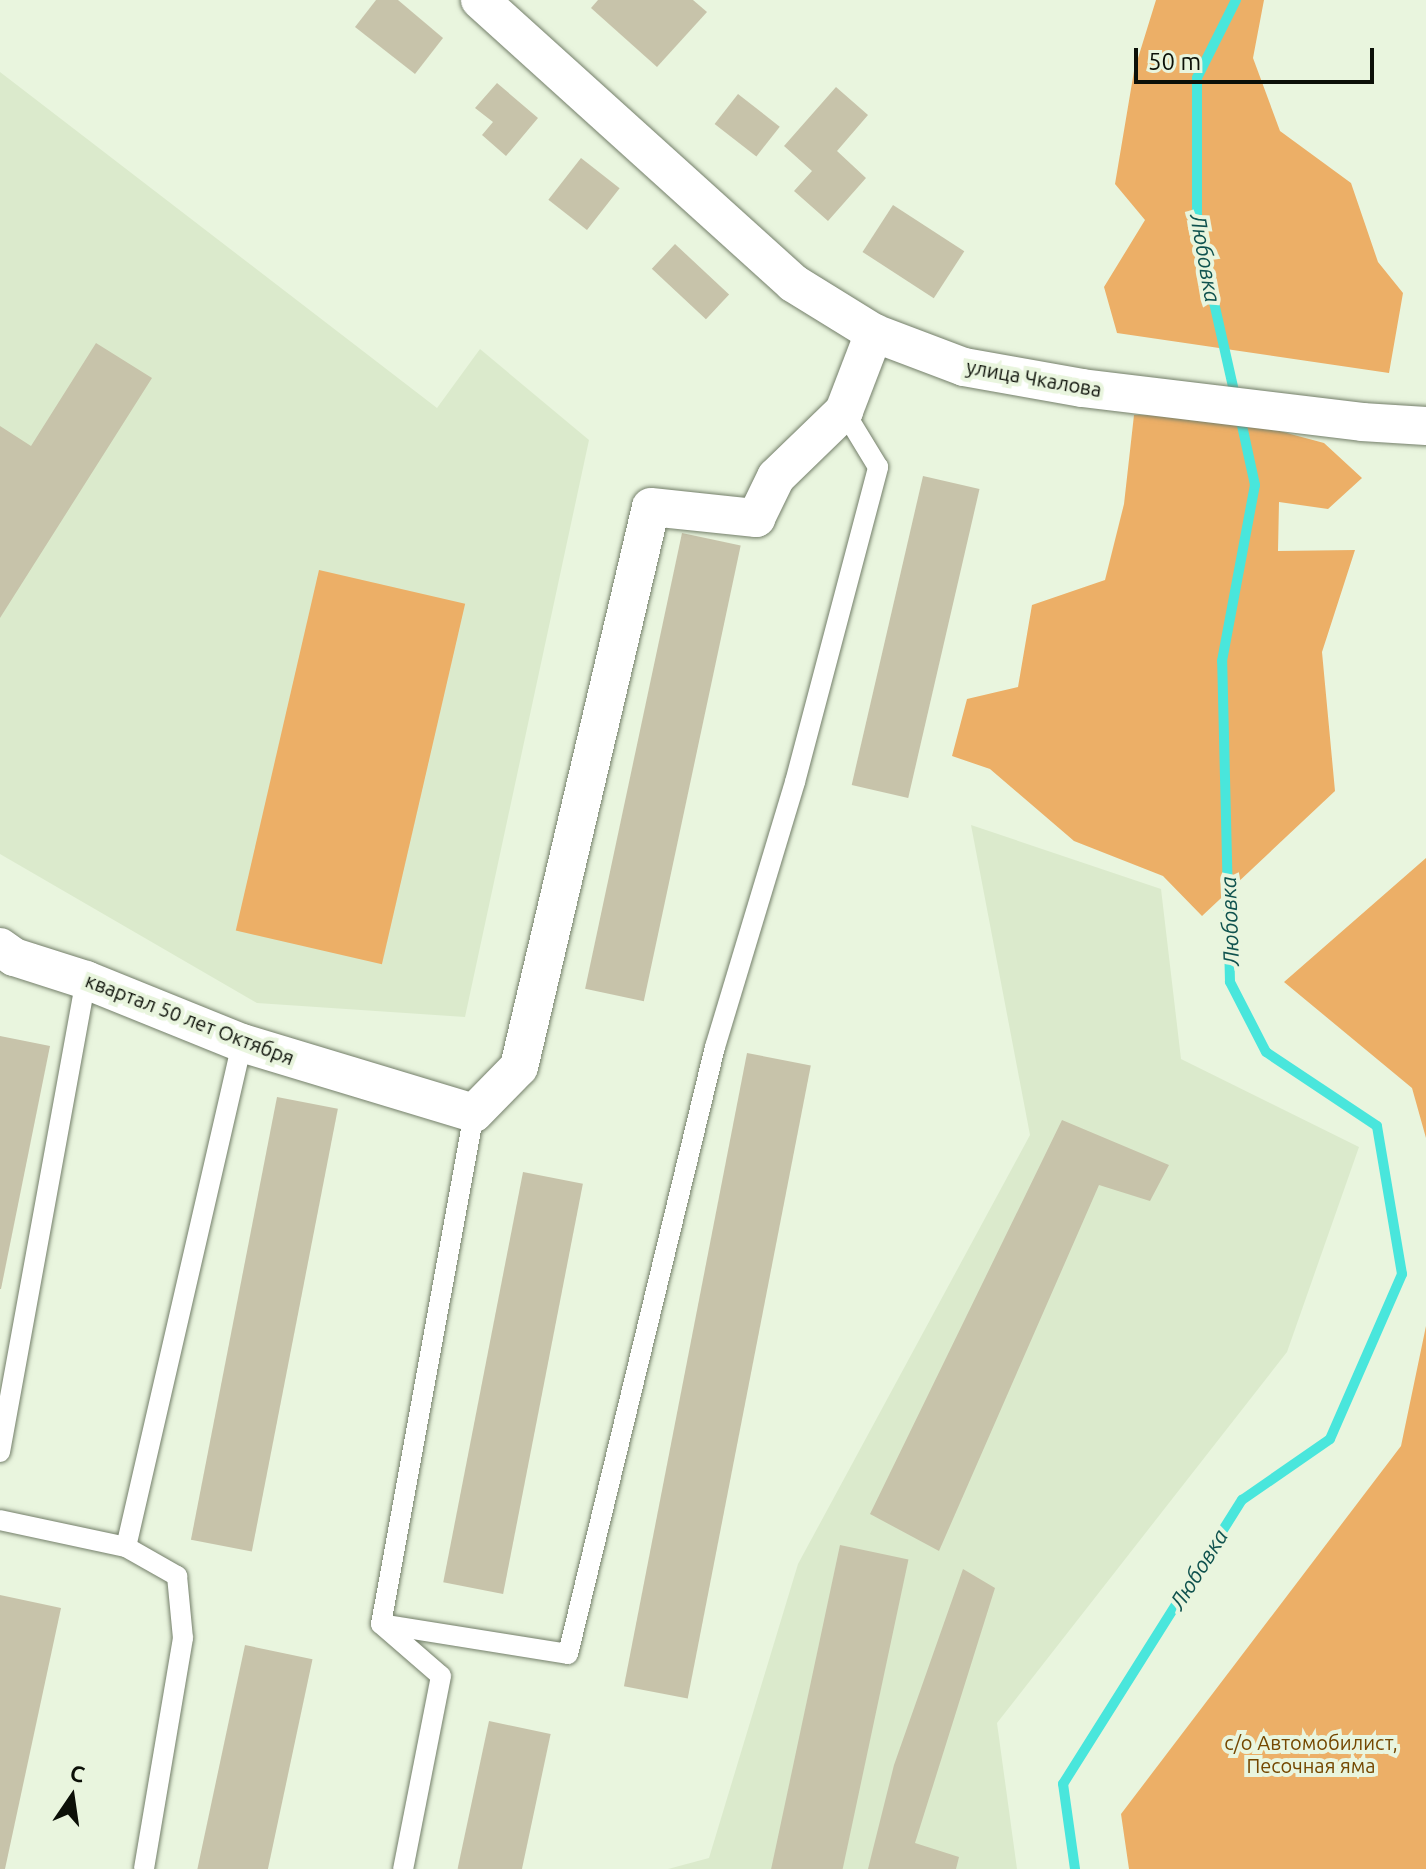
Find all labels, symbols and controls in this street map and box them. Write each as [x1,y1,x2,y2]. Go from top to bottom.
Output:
scale bar [1138,32,1378,82]
text: 50 m [1148,48,1201,75]
water label: Любовка [1185,212,1227,304]
street label: улица Чкалова [964,354,1104,402]
water label: Любовка [1214,876,1244,966]
street label: квартал 50 лет Октября [82,968,298,1070]
water label: Любовка [1163,1524,1233,1614]
park label: с/о Автомобилист, Песочная яма [1224,1731,1398,1778]
north arrow [32,1757,112,1837]
text: С [68,1759,87,1787]

